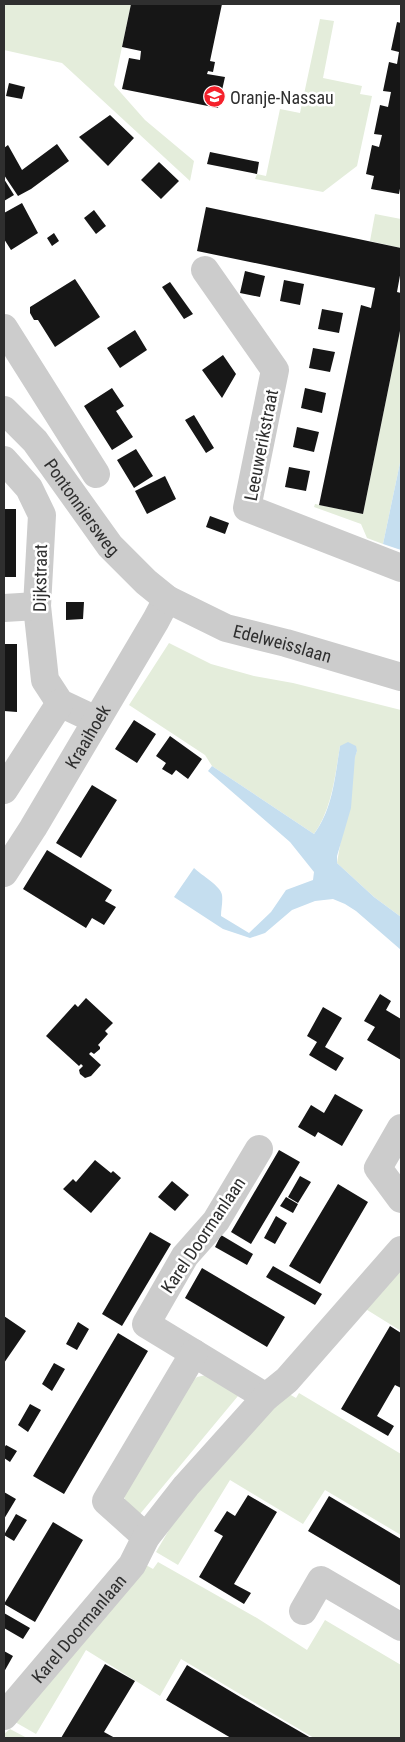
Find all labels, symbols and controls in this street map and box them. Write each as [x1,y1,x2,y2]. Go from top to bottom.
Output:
school or university icon: Oranje-Nassau [202,85,226,109]
place label: Oranje-Nassau [230,87,334,108]
street label: Leeuwerikstraat [240,387,282,503]
street label: Pontonniersweg [40,454,124,560]
street label: Dijkstraat [29,544,51,612]
street label: Edelweisslaan [231,620,334,666]
street label: Kraaihoek [60,701,114,772]
street label: Karel Doormanlaan [156,1173,250,1297]
street label: Karel Doormanlaan [27,1570,130,1687]

